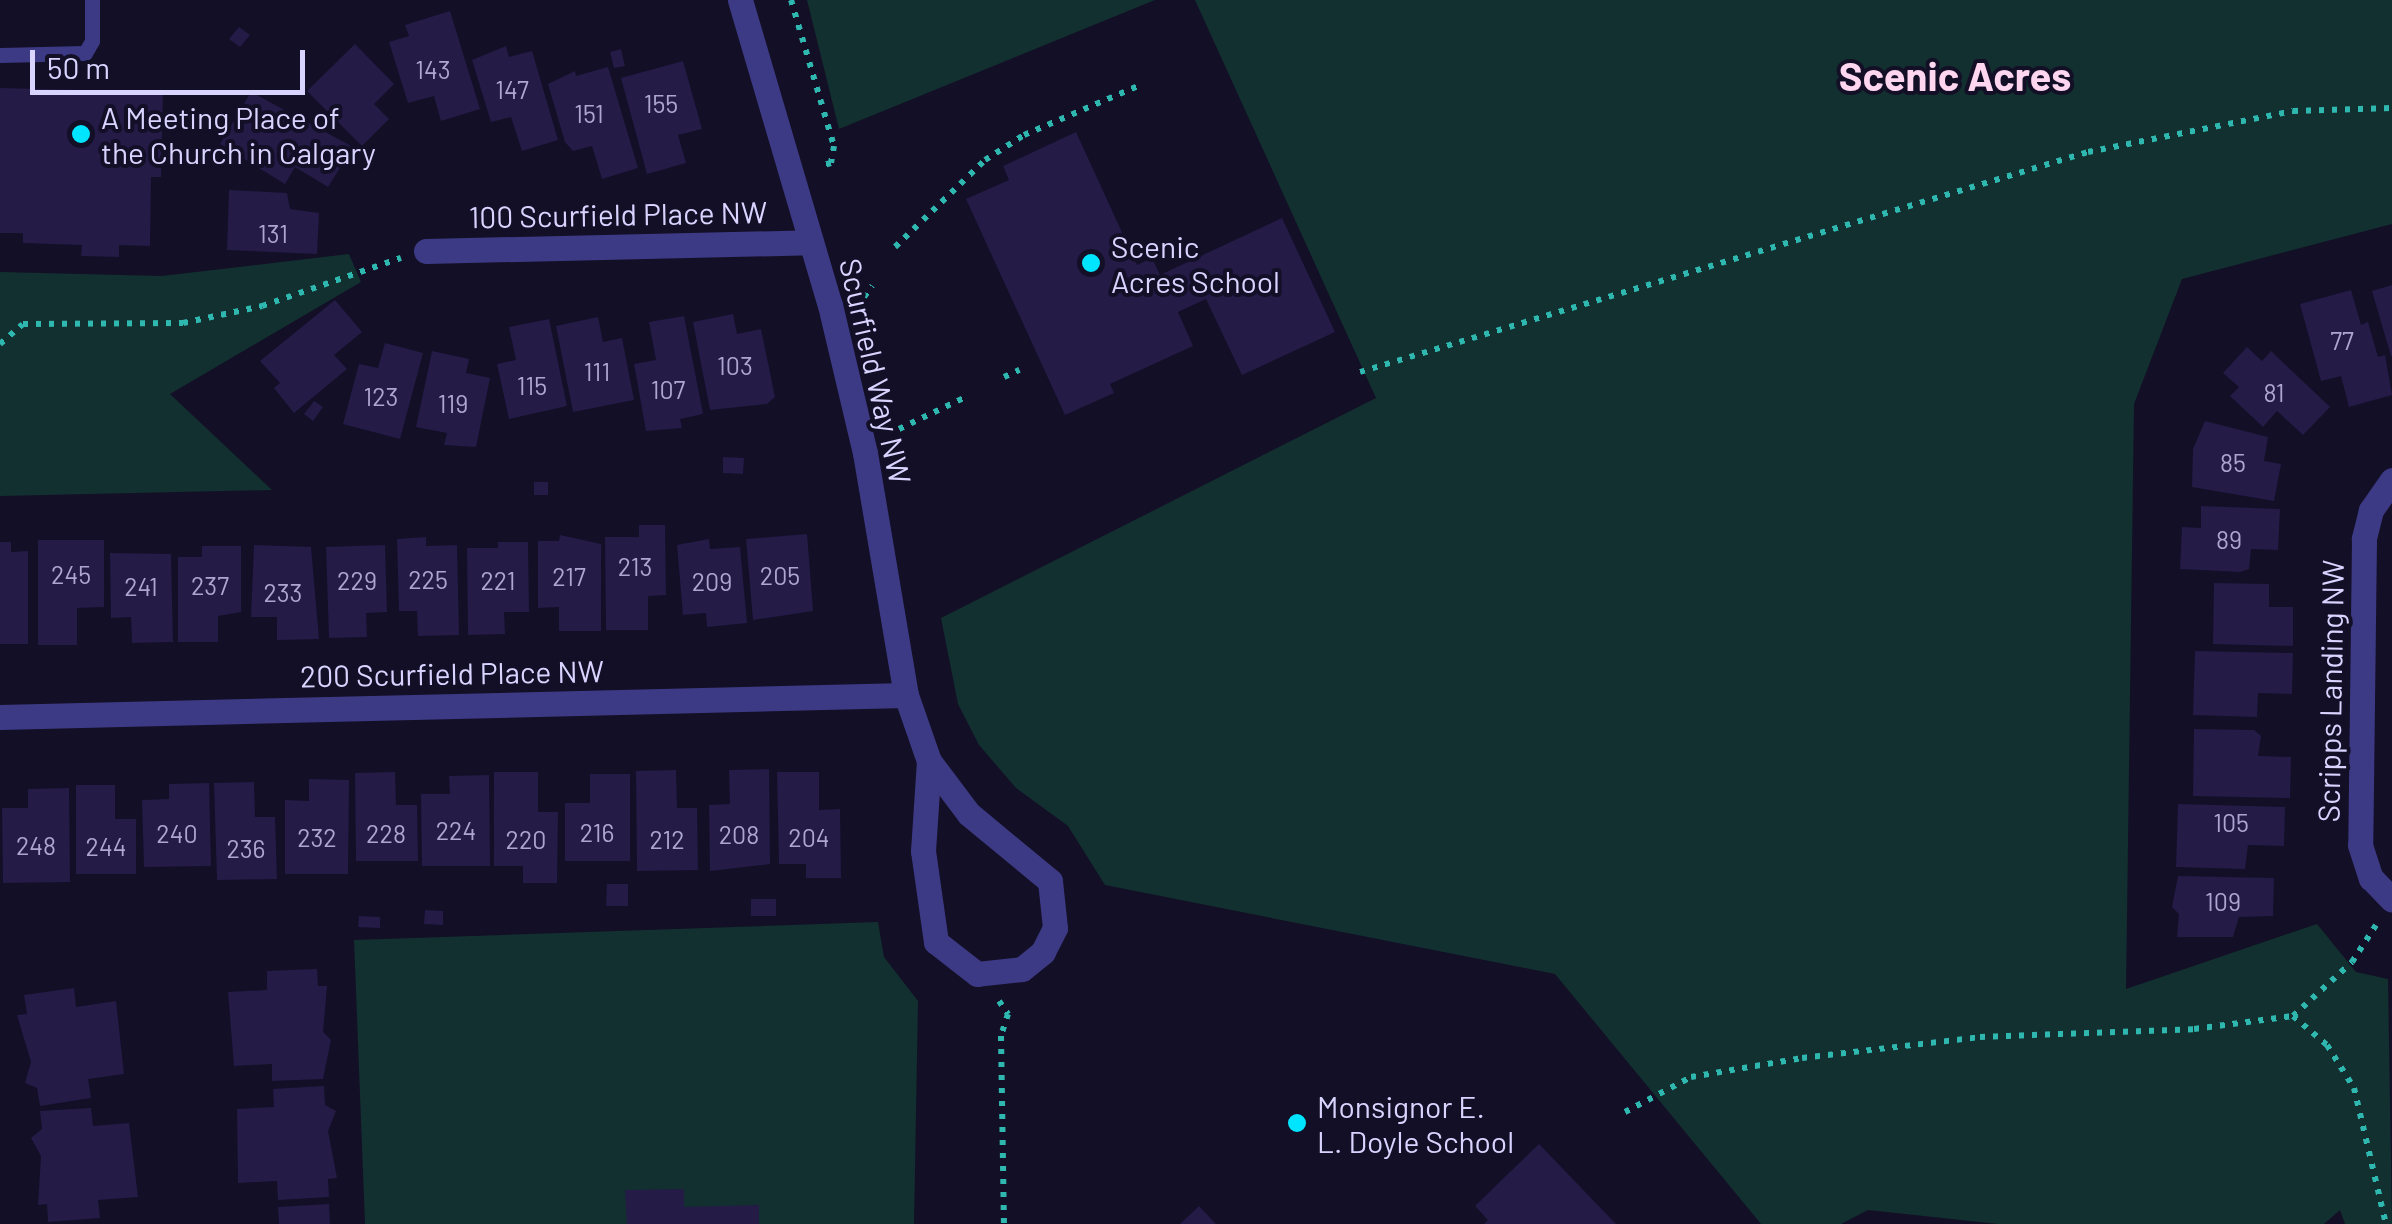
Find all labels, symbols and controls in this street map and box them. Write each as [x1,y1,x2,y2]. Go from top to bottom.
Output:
scale bar [35,30,310,92]
text: 50 m [47,49,110,85]
district label: Scenic Acres [1839,51,2071,99]
house number: 143 [415,54,451,84]
house number: 147 [495,74,529,104]
house number: 155 [644,88,678,118]
house number: 151 [574,98,604,128]
place label: A Meeting Place of the Church in Calgary [101,99,376,170]
marker: A Meeting Place of the Church in Calgary [70,123,92,145]
street label: 100 Scurfield Place NW [469,193,767,235]
house number: 131 [258,218,288,248]
place label: Scenic Acres School [1111,228,1280,298]
marker: Scenic Acres School [1080,252,1102,274]
street label: Scurfield Way NW [833,255,919,487]
house number: 77 [2330,325,2354,355]
house number: 103 [717,350,753,380]
house number: 111 [584,356,610,386]
house number: 115 [517,370,547,400]
house number: 107 [651,374,685,404]
house number: 81 [2263,377,2285,407]
house number: 123 [364,381,398,411]
house number: 119 [438,388,468,418]
house number: 85 [2220,447,2246,477]
house number: 89 [2216,524,2242,554]
house number: 213 [618,551,652,581]
house number: 245 [51,559,91,589]
street label: Scripps Landing NW [2310,559,2350,823]
house number: 205 [760,560,800,590]
house number: 217 [552,561,586,591]
house number: 225 [408,564,448,594]
house number: 229 [337,565,377,595]
house number: 221 [480,565,516,595]
house number: 209 [692,566,732,596]
house number: 237 [191,570,229,600]
house number: 241 [124,571,158,601]
house number: 233 [264,577,302,607]
street label: 200 Scurfield Place NW [300,652,604,694]
house number: 105 [2213,807,2249,837]
house number: 224 [436,815,476,845]
house number: 216 [580,817,614,847]
house number: 240 [156,818,198,848]
house number: 228 [366,818,406,848]
house number: 208 [719,819,759,849]
house number: 232 [297,822,337,852]
house number: 204 [788,822,830,852]
house number: 220 [506,824,546,854]
house number: 212 [649,824,685,854]
house number: 248 [16,830,56,860]
house number: 244 [86,831,126,861]
house number: 236 [227,833,265,863]
house number: 109 [2205,886,2241,916]
place label: Monsignor E. L. Doyle School [1317,1088,1514,1158]
marker: Monsignor E. L. Doyle School [1286,1112,1308,1134]

